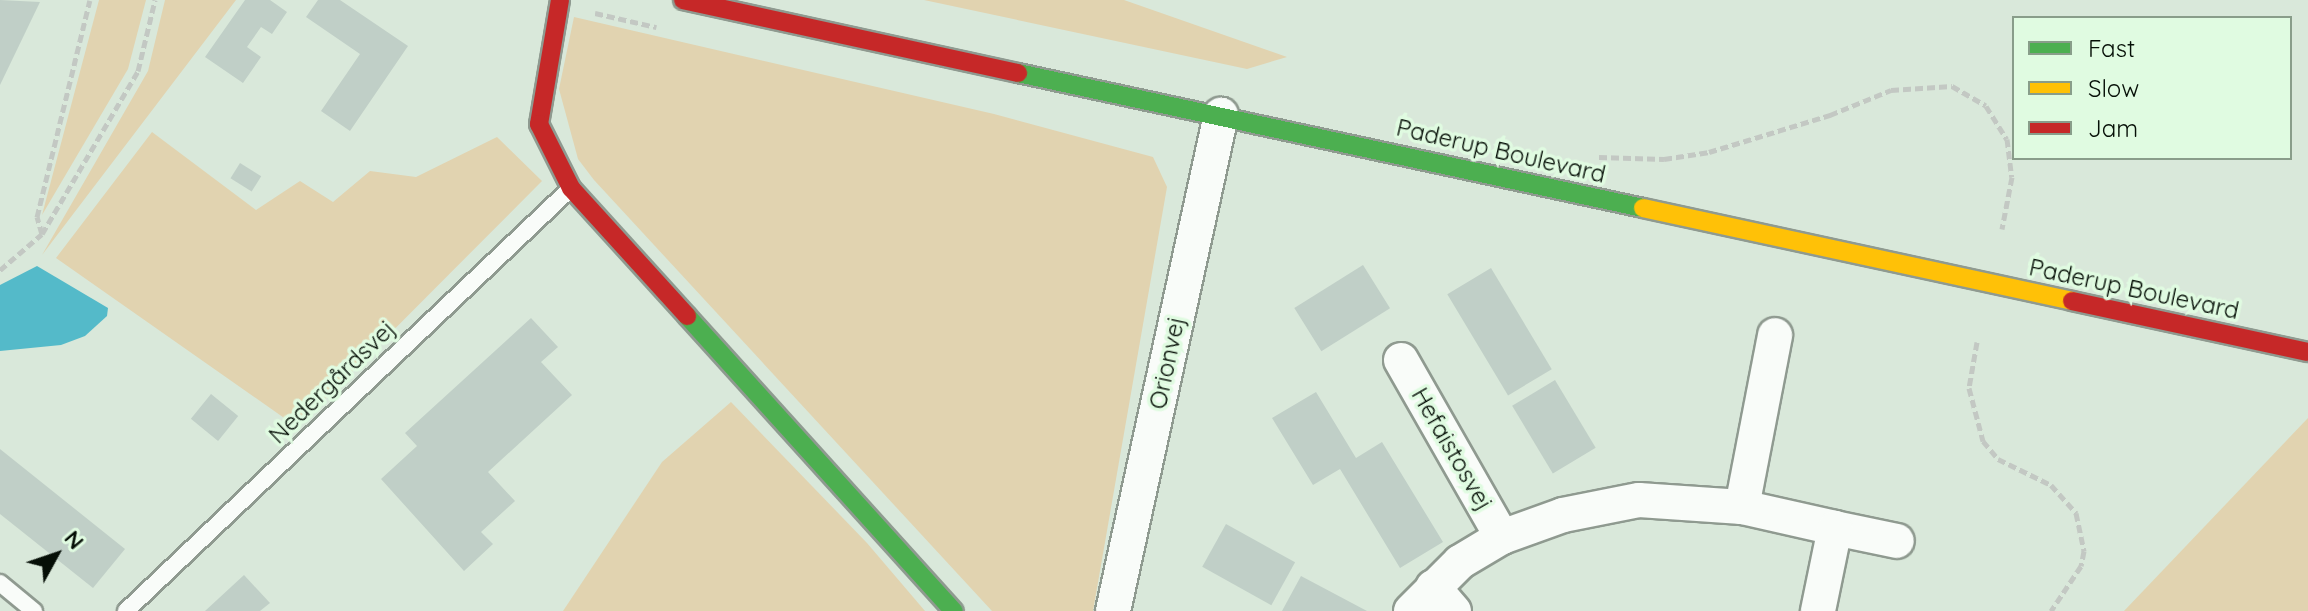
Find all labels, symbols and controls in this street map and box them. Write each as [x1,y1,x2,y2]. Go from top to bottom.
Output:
legend [2012,16,2292,160]
text: Fast [2088,33,2135,63]
text: Slow [2088,73,2139,103]
street label: Paderup Boulevard [1394,113,1608,189]
text: Jam [2088,113,2138,143]
street label: Paderup Boulevard [2026,253,2242,325]
street label: Nedergårdsvej [263,314,401,450]
street label: Orionvej [1143,314,1191,412]
street label: Hefaistosvej [1405,383,1499,515]
north arrow [16,515,96,595]
text: N [58,524,90,555]

